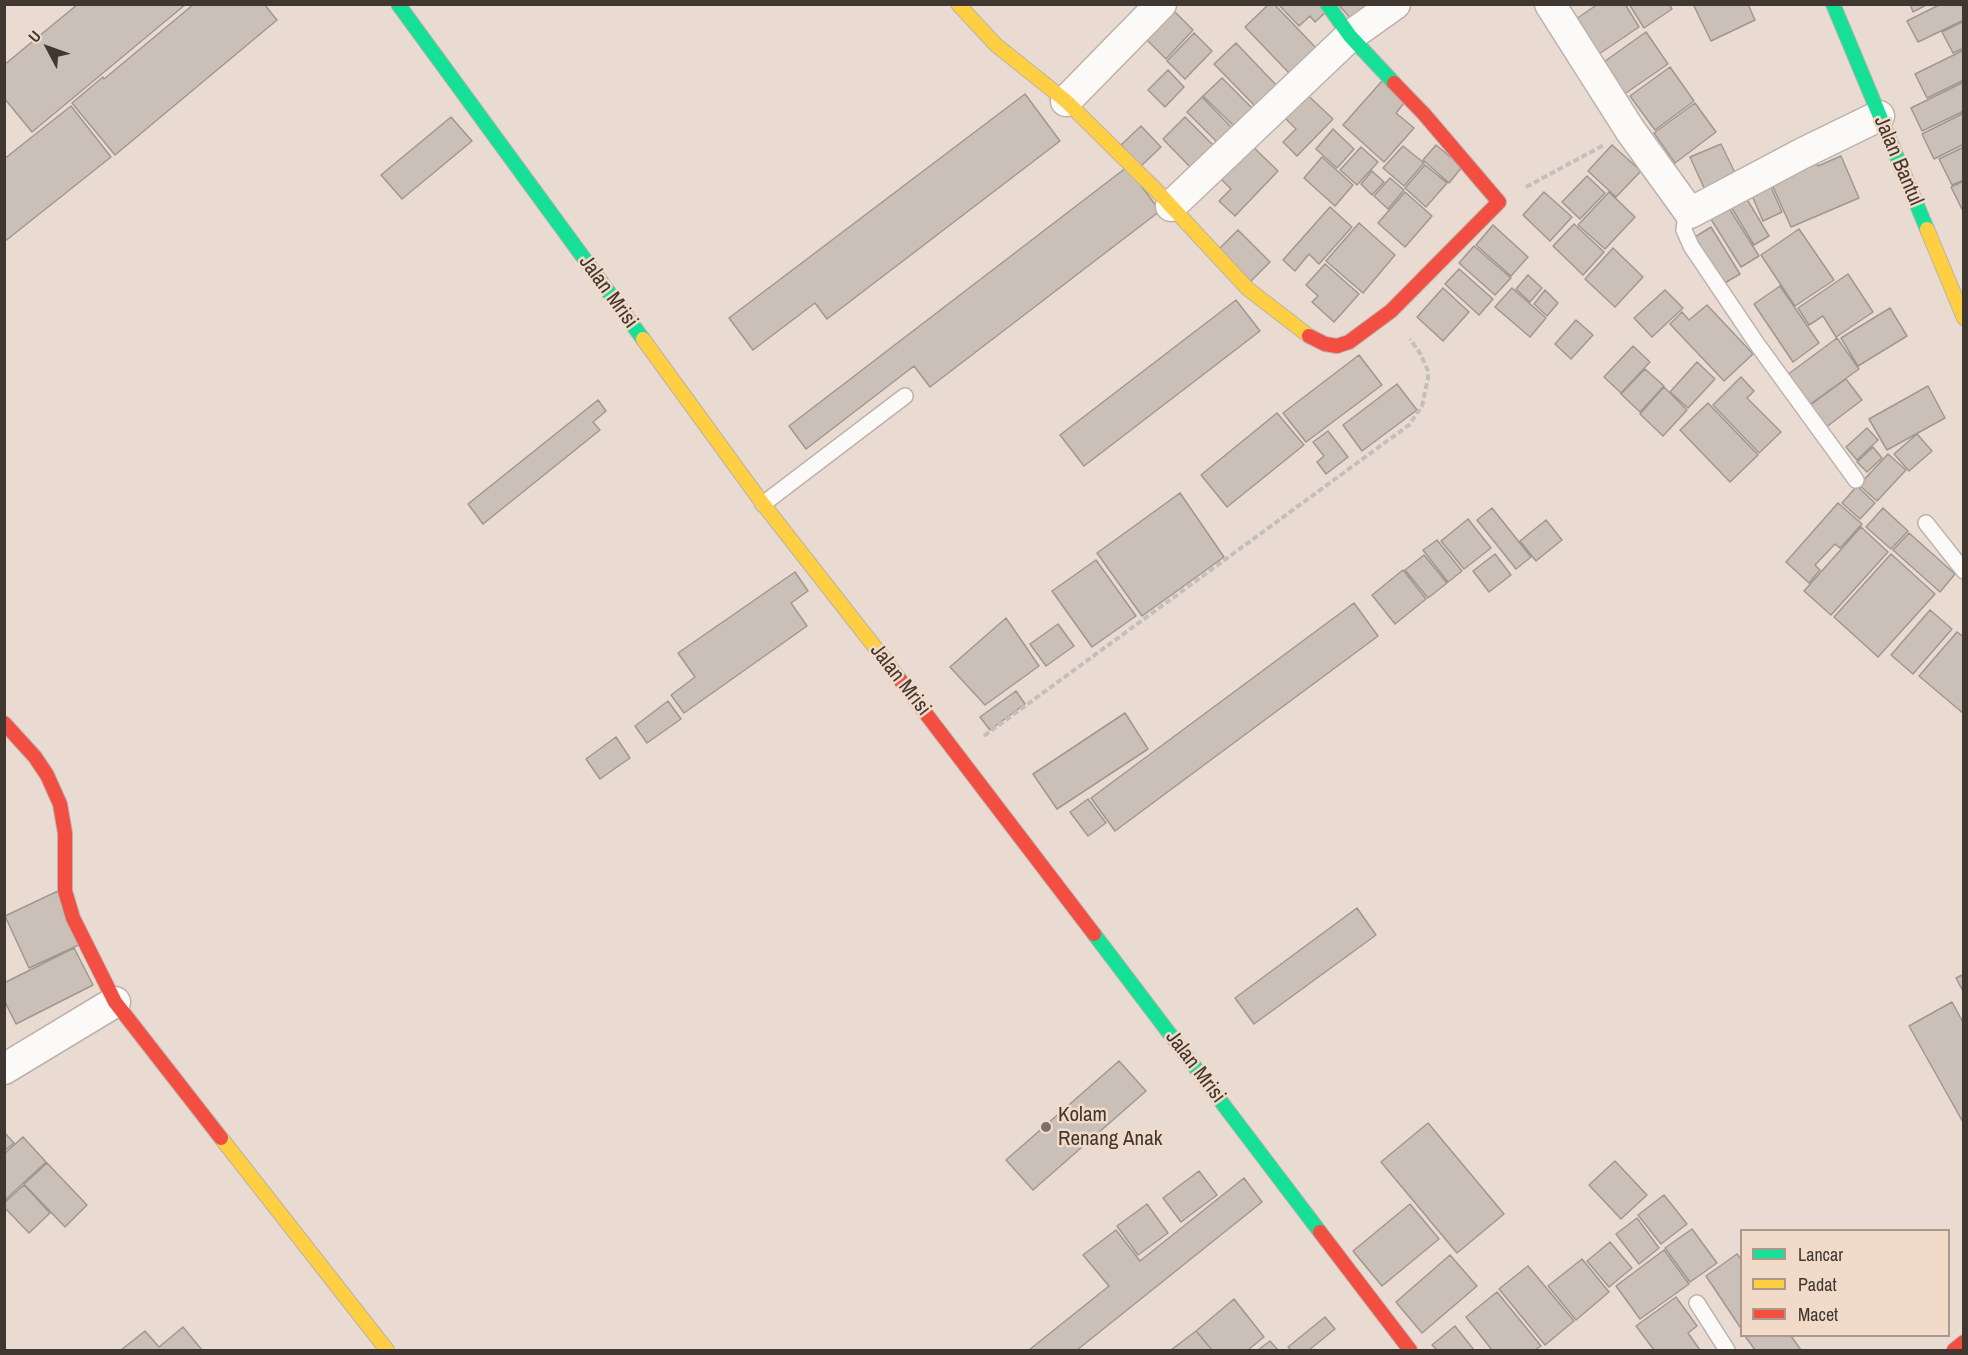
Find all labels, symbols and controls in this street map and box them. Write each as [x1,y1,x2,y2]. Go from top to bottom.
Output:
north arrow [18,18,78,78]
text: U [23,25,46,47]
street label: Jalan Bantul [1868,112,1928,210]
street label: Jalan Mrisi [573,251,643,333]
street label: Jalan Mrisi [864,639,936,721]
street label: Jalan Mrisi [1160,1026,1230,1108]
place label: Kolam Renang Anak [1058,1102,1162,1152]
marker: Kolam Renang Anak [1039,1120,1053,1134]
legend [1740,1229,1950,1337]
text: Lancar [1798,1242,1843,1267]
text: Padat [1798,1272,1837,1297]
text: Macet [1798,1302,1838,1327]

